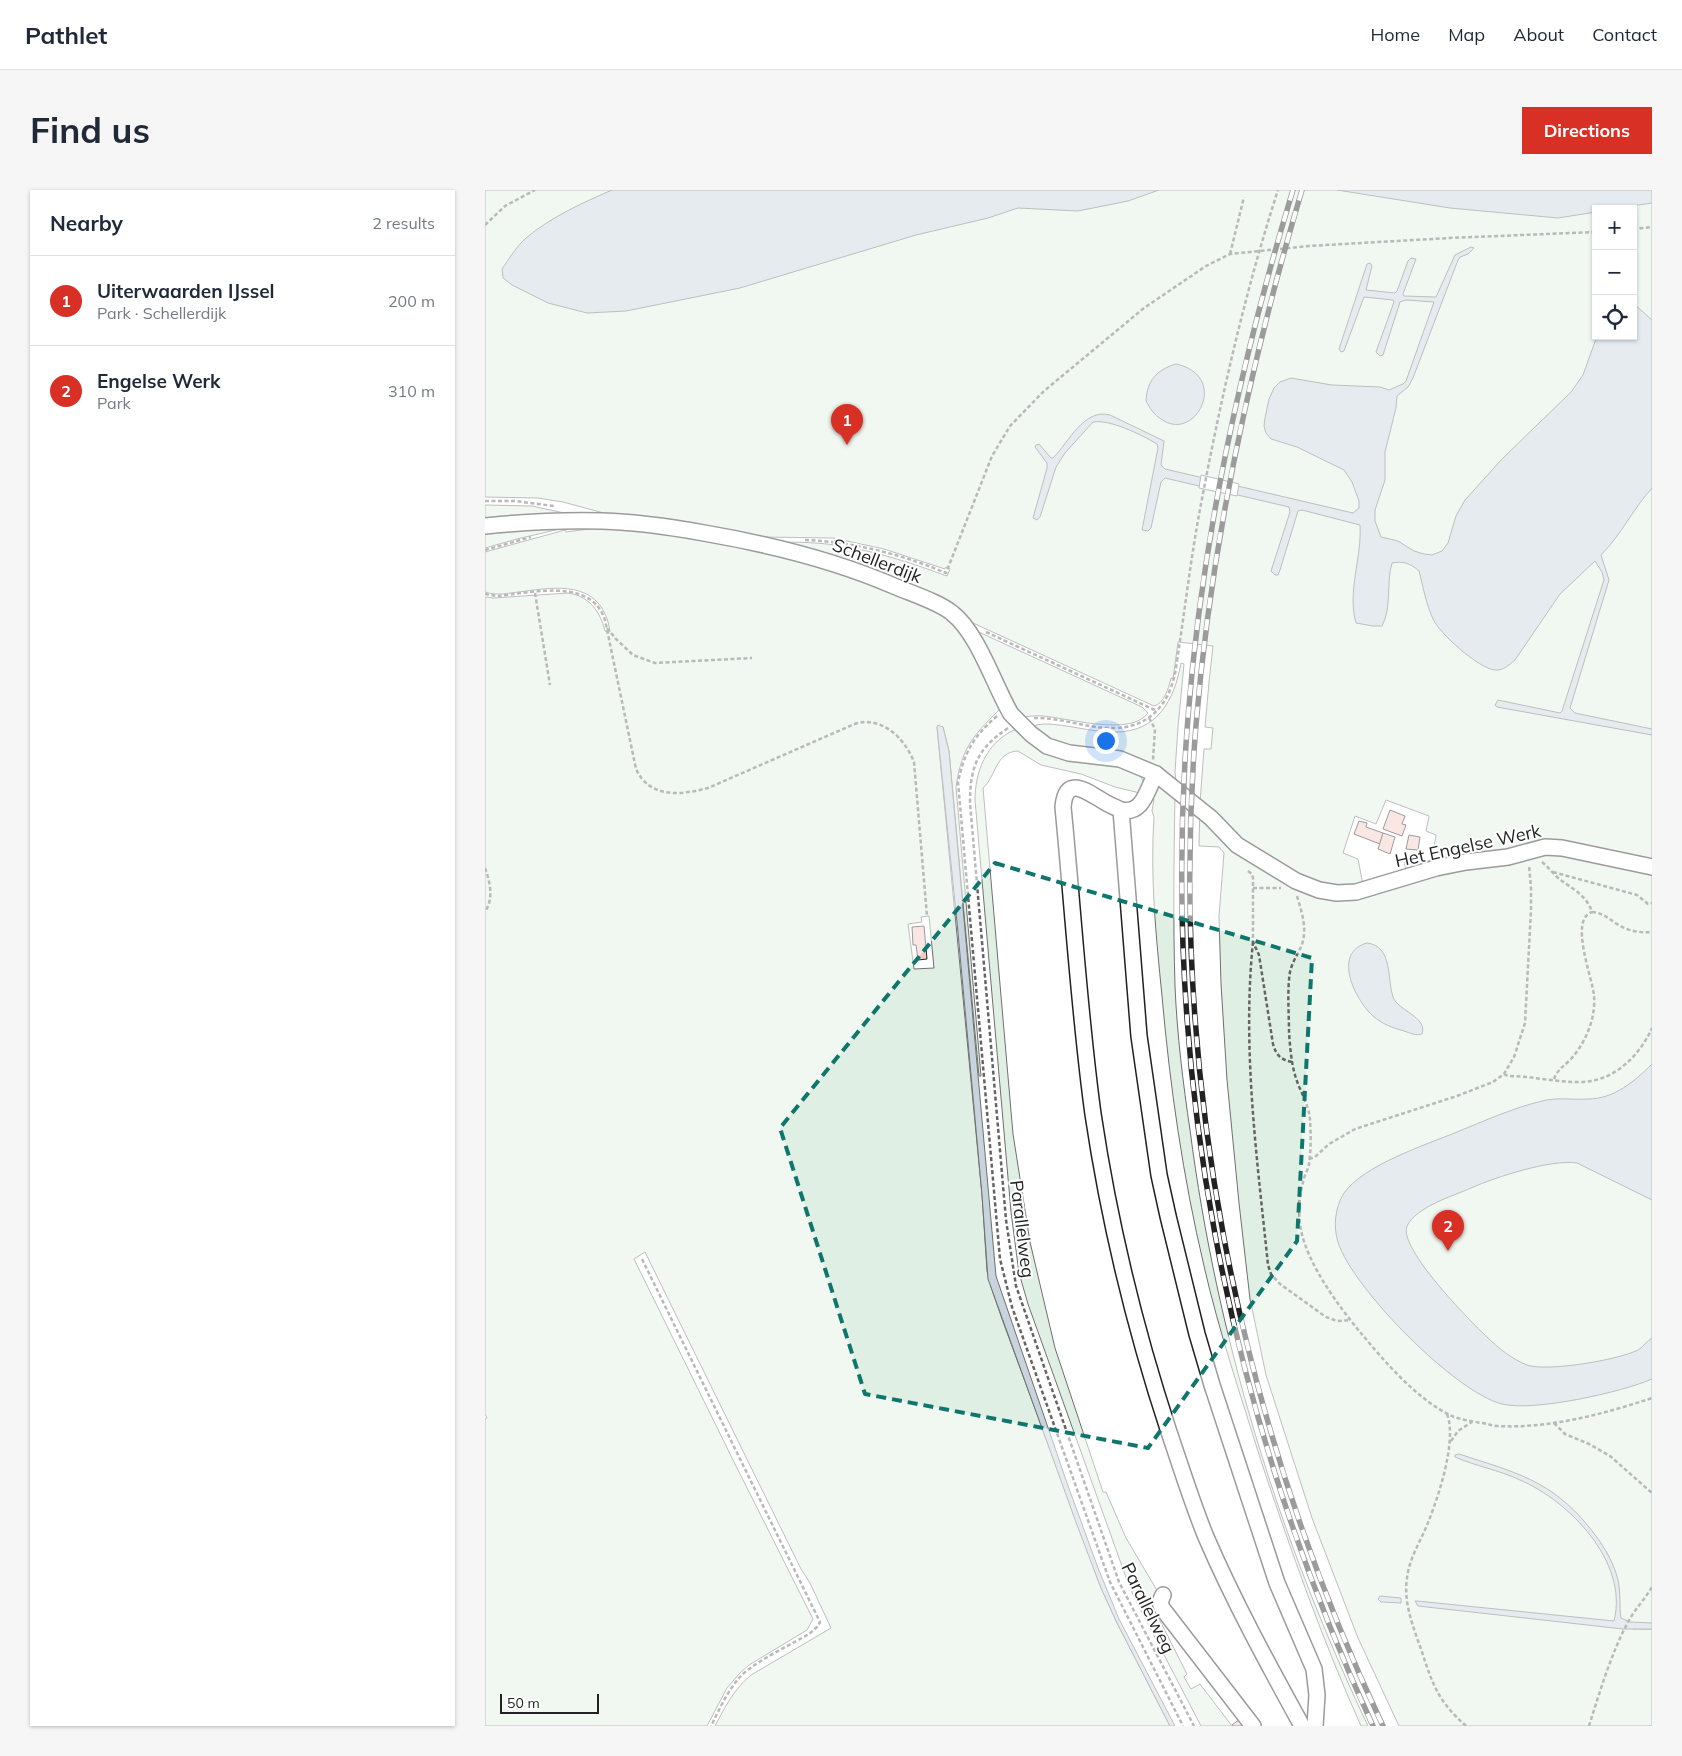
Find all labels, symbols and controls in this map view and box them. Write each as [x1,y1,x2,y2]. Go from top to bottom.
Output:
text: Pathlet [25,20,107,50]
text: Home [1370,23,1420,46]
text: Map [1448,23,1485,46]
text: About [1513,23,1564,46]
text: Contact [1592,23,1657,46]
button: Directions [1522,107,1652,154]
text: Find us [30,108,150,152]
map controls [1592,205,1637,340]
button: + [1592,205,1637,250]
text: Nearby [50,210,123,236]
text: 2 results [372,213,435,233]
button: − [1592,250,1637,295]
text: Uiterwaarden IJssel [97,279,275,303]
text: 1 [61,291,71,311]
text: 200 m [388,291,435,311]
button: locate [1592,295,1637,340]
text: Park · Schellerdijk [97,303,226,323]
text: Engelse Werk [97,369,221,393]
text: 2 [61,381,71,401]
text: 310 m [388,381,435,401]
text: Park [97,393,131,413]
pin: 1 [831,404,863,445]
street label: Schellerdijk [829,533,926,588]
your location [1093,728,1119,754]
street label: Het Engelse Werk [1393,819,1544,872]
street label: Parallelweg [1005,1179,1040,1279]
pin: 2 [1432,1210,1464,1251]
street label: Parallelweg [1117,1559,1180,1657]
scale bar [500,1691,599,1714]
text: 50 m [507,1694,540,1712]

